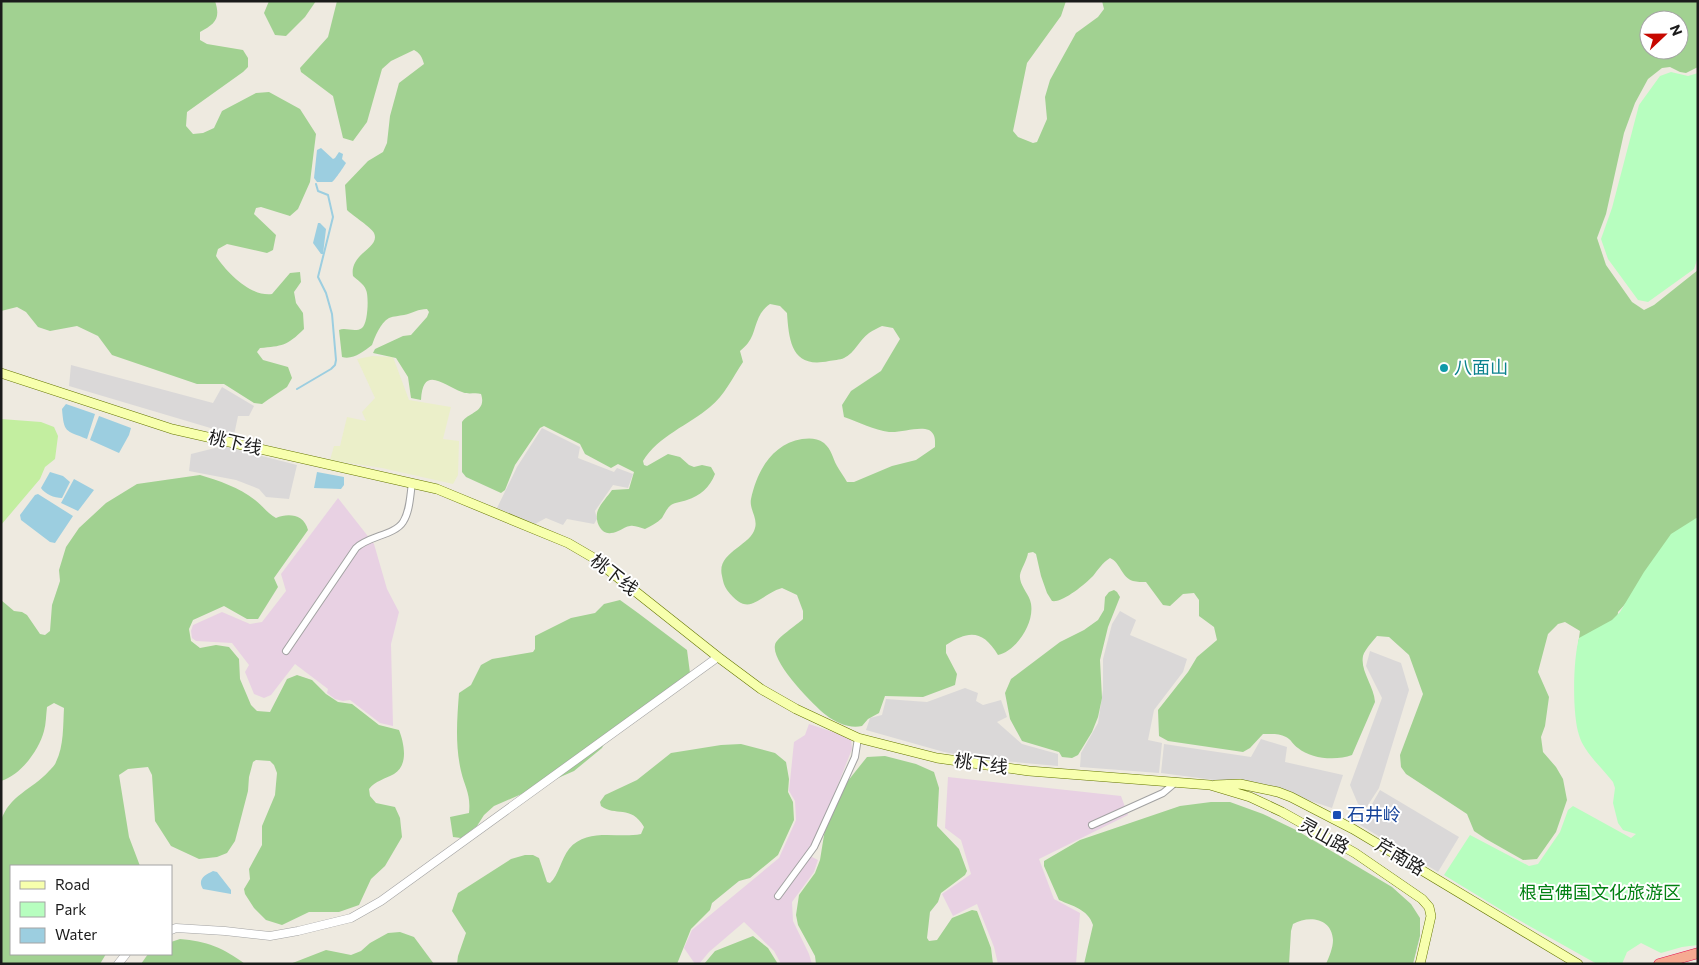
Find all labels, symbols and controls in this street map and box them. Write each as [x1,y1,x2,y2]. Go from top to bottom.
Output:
north arrow [1639,10,1689,60]
text: N [1667,22,1686,38]
place label: 八面山 [1454,356,1508,378]
marker: 八面山 [1438,362,1450,374]
street label: 桃下线 [206,425,264,459]
street label: 桃下线 [587,549,643,600]
street label: 桃下线 [953,748,1009,778]
place label: 石井岭 [1347,803,1401,825]
marker: 石井岭 [1331,809,1343,821]
street label: 灵山路 [1296,812,1353,858]
street label: 芹南路 [1372,833,1429,879]
legend [10,865,172,955]
text: Road [55,875,90,893]
park label: 根宫佛国文化旅游区 [1519,881,1681,903]
text: Park [55,900,86,918]
text: Water [55,925,97,943]

